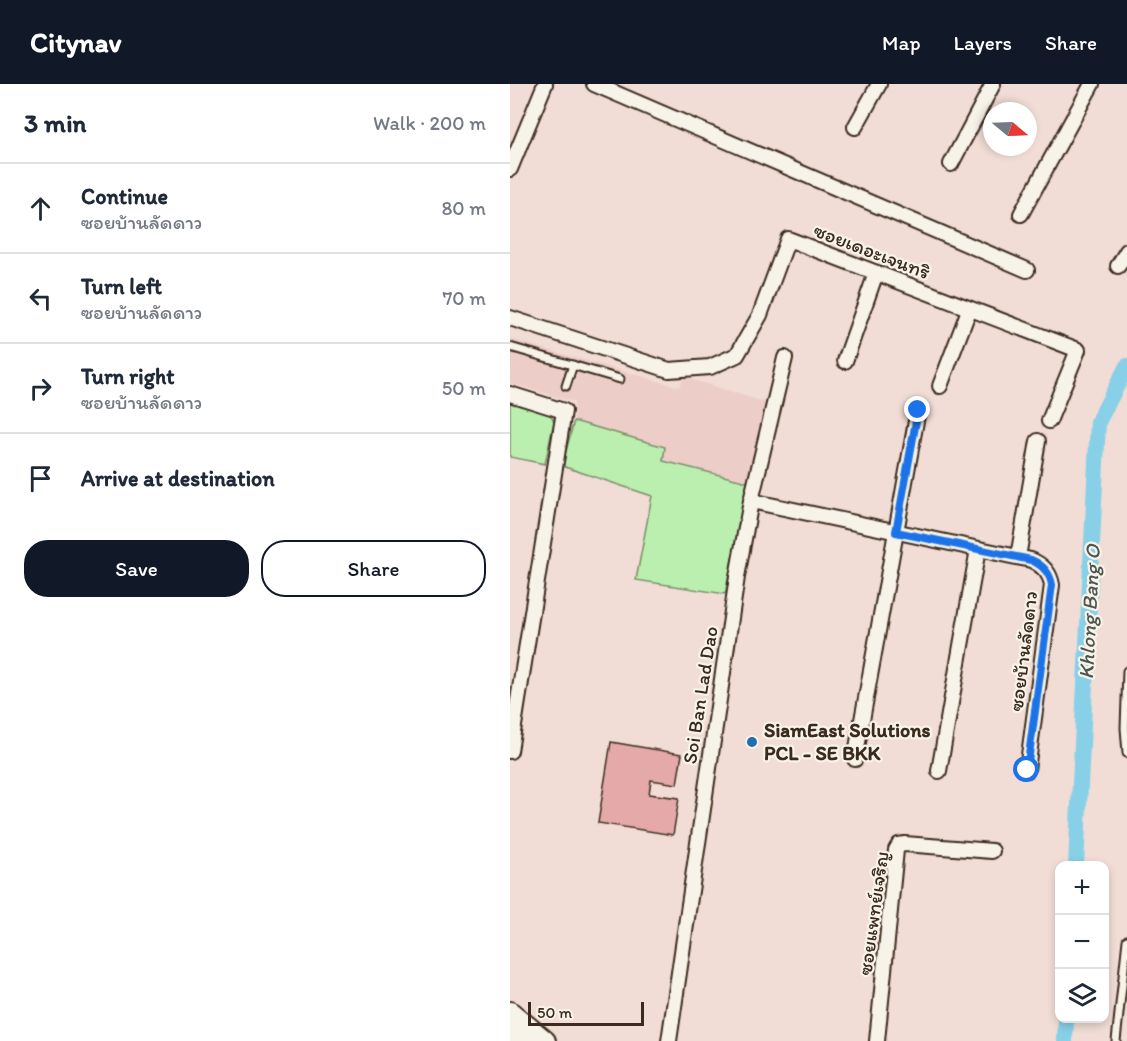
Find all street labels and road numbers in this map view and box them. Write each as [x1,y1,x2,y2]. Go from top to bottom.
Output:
street label: ซอยเดอะเจนทริ [810,218,934,284]
street label: ซอยบ้านลัดดาว [1004,589,1042,713]
street label: Soi Ban Lad Dao [677,625,723,765]
street label: ซอยแพทย์เจริญ [852,849,894,977]

